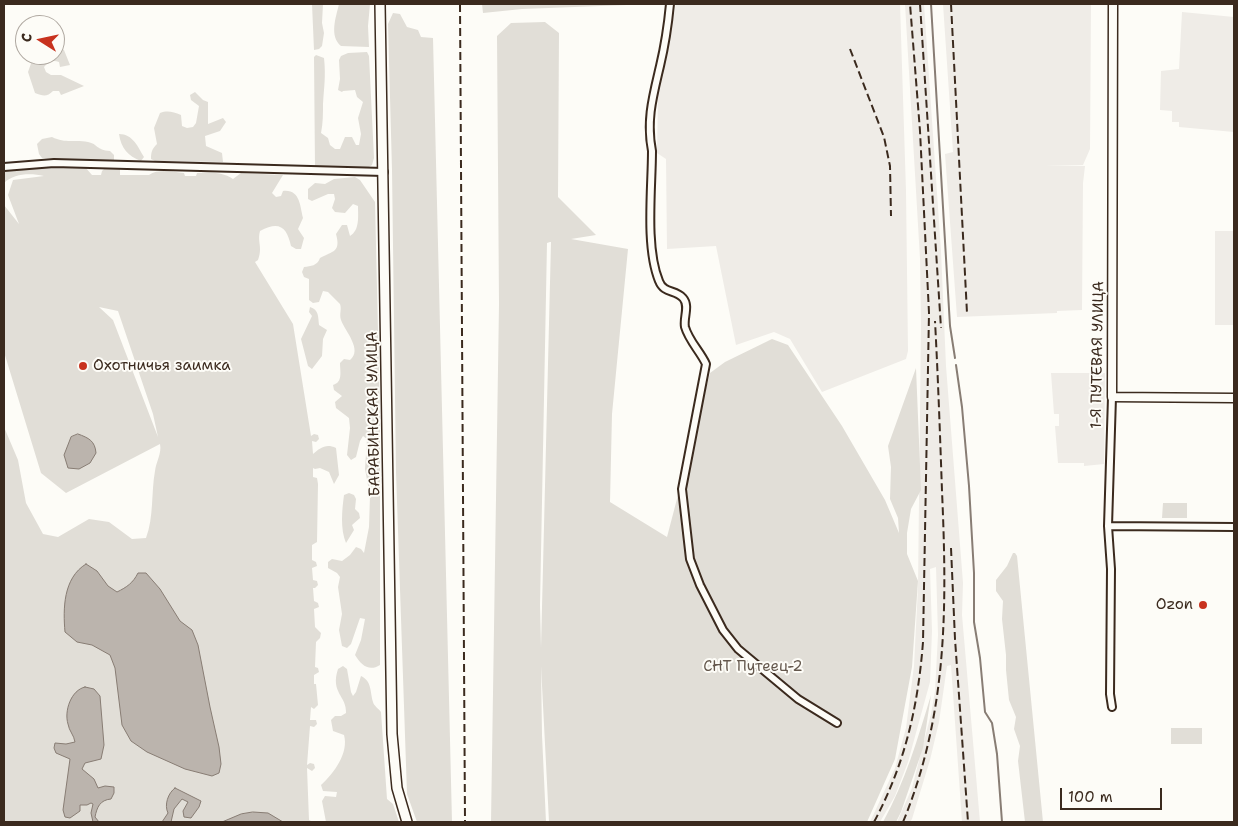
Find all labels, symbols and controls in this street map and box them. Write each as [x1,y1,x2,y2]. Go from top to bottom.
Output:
north arrow [15,15,65,65]
text: С [17,32,36,43]
street label: 1-Я ПУТЕВАЯ УЛИЦА [1088,281,1108,429]
street label: БАРАБИНСКАЯ УЛИЦА [364,331,384,497]
place label: Охотничья заимка [93,357,230,375]
marker: Охотничья заимка [77,360,89,372]
place label: Ozon [1156,596,1193,614]
marker: Ozon [1197,599,1209,611]
park label: СНТ Путеец-2 [703,658,803,676]
scale bar [1063,778,1166,810]
text: 100 m [1068,787,1113,807]

